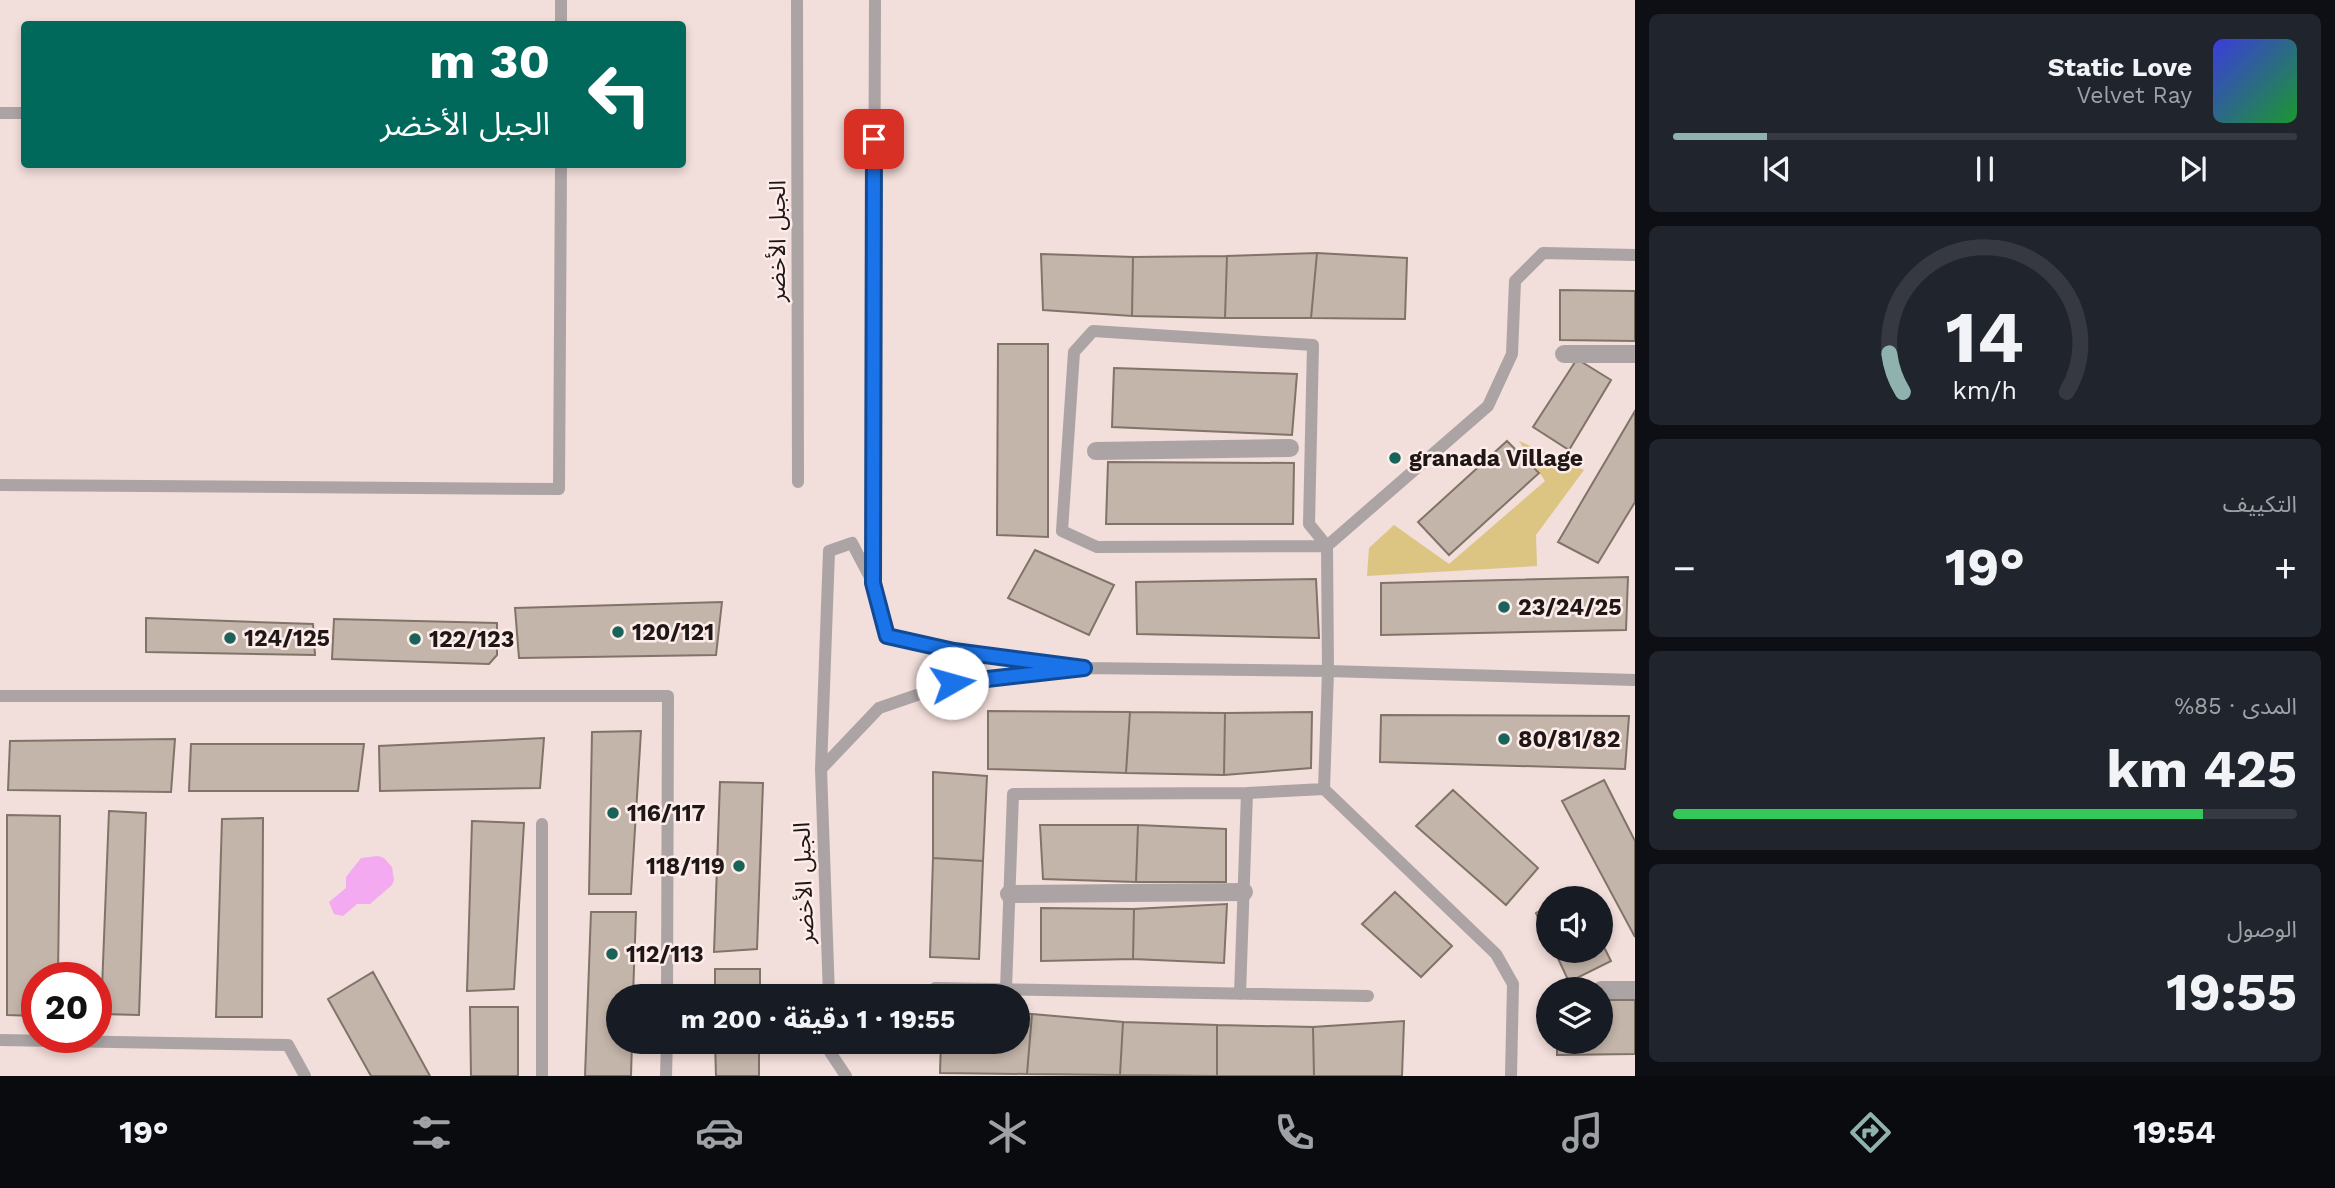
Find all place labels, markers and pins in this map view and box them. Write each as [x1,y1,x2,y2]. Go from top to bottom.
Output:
pin [844,109,904,169]
place label: granada Village [1409,445,1583,472]
marker: granada Village [1387,450,1403,466]
place label: 23/24/25 [1518,594,1622,621]
marker: 23/24/25 [1496,599,1512,615]
place label: 120/121 [632,619,714,646]
marker: 120/121 [610,624,626,640]
place label: 124/125 [244,625,330,652]
place label: 122/123 [429,626,514,653]
marker: 124/125 [222,630,238,646]
marker: 122/123 [407,631,423,647]
place label: 80/81/82 [1518,726,1620,753]
marker: 80/81/82 [1496,731,1512,747]
place label: 116/117 [627,800,706,827]
marker: 116/117 [605,805,621,821]
place label: 118/119 [646,853,725,880]
marker: 118/119 [731,858,747,874]
place label: 112/113 [626,941,704,968]
marker: 112/113 [604,946,620,962]

